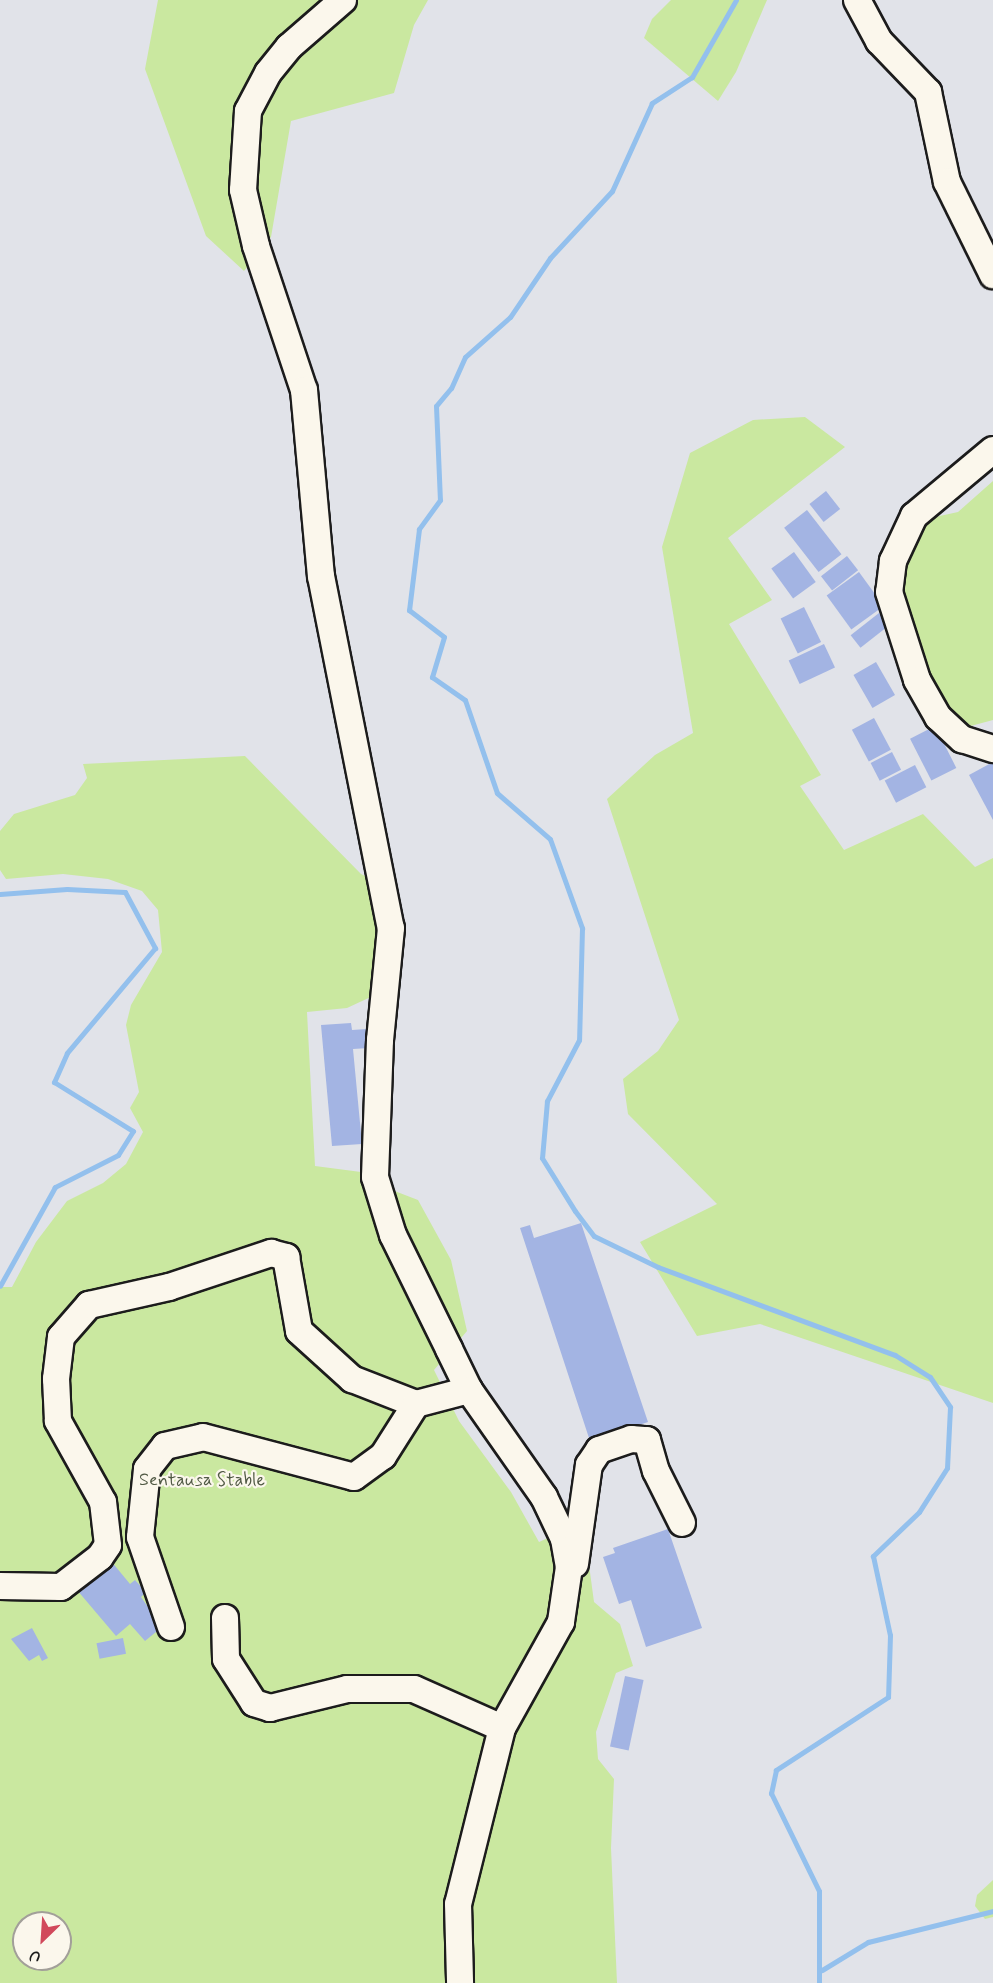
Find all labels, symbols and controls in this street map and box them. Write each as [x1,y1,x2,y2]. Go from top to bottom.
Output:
park label: Sentausa Stable [139,1469,265,1491]
north arrow [12,1911,72,1971]
text: U [26,1944,44,1968]

